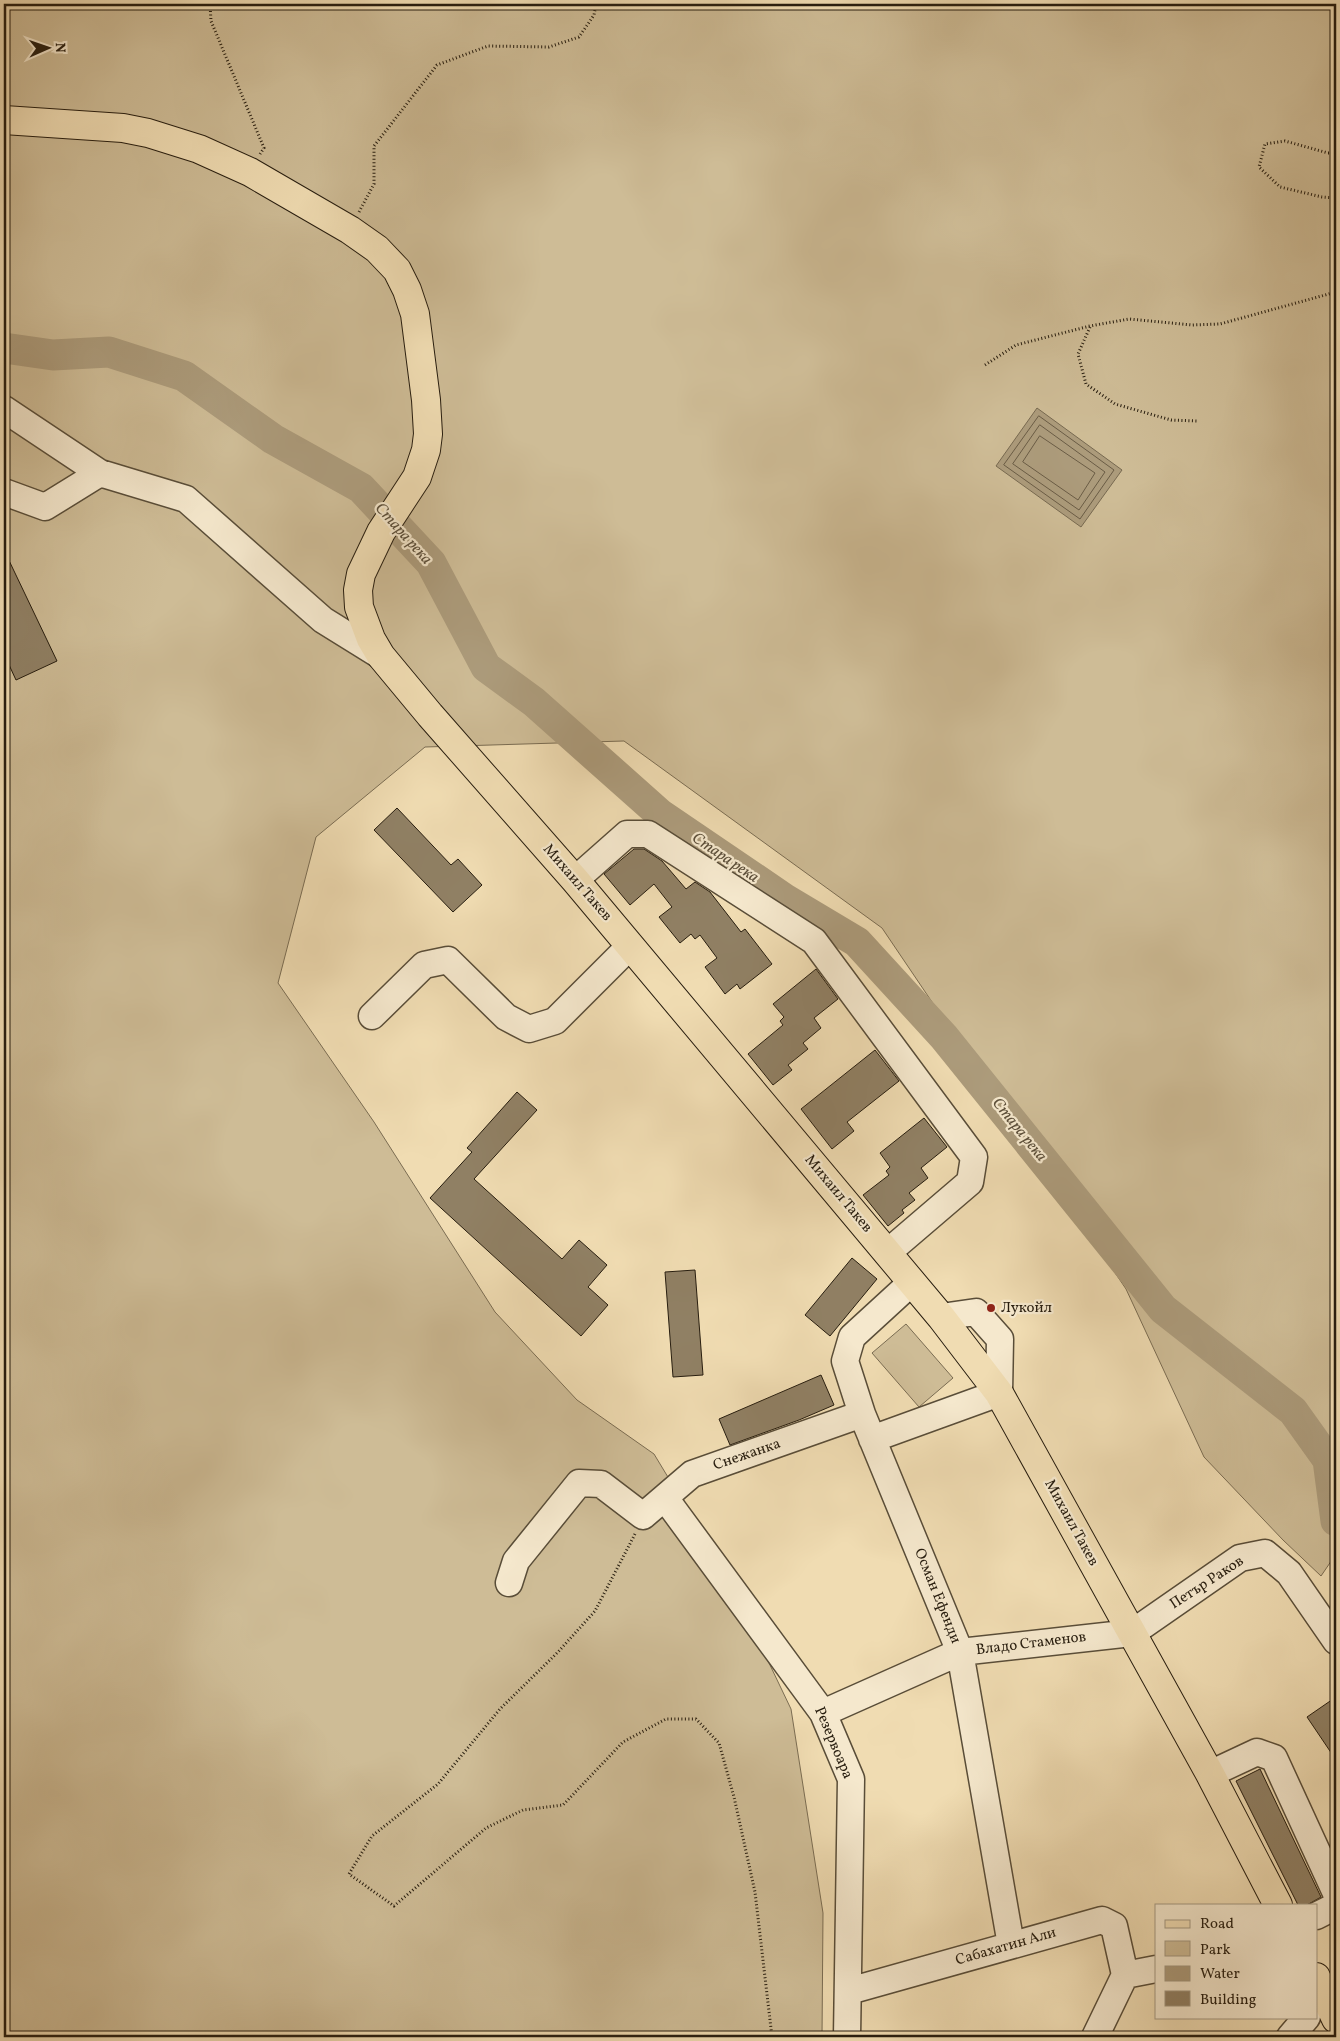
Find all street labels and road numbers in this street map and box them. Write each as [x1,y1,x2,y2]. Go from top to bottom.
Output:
street label: Михаил Такев [538,840,616,926]
street label: Михаил Такев [799,1150,877,1238]
street label: Снежанка [710,1434,784,1476]
street label: Михаил Такев [1039,1476,1103,1570]
street label: Осман Ефенди [908,1545,966,1647]
street label: Петър Раков [1166,1551,1248,1615]
street label: Владо Стаменов [975,1627,1087,1661]
street label: Резервоара [808,1704,858,1782]
street label: Сабахатин Али [953,1923,1059,1971]

